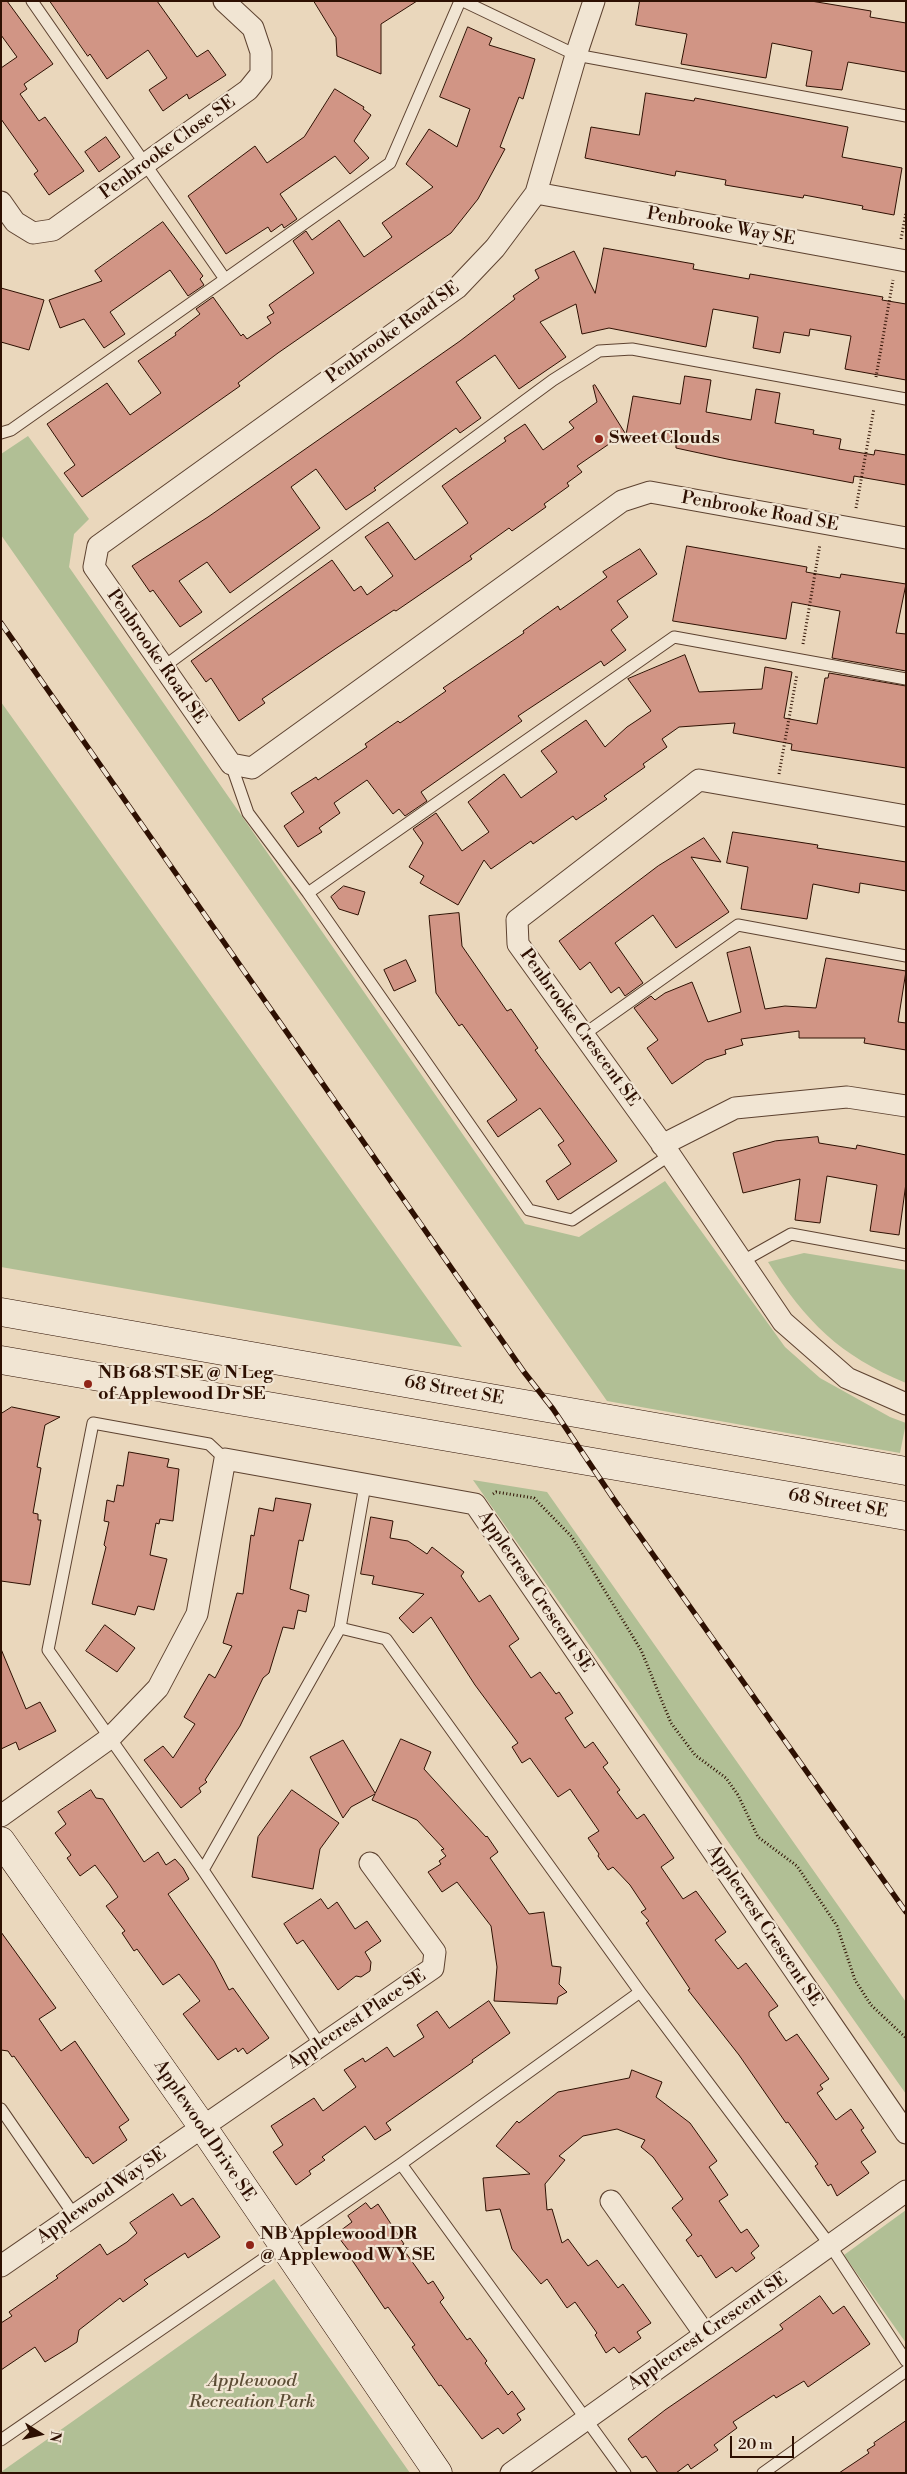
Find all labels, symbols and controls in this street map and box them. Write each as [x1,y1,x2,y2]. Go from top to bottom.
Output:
street label: Penbrooke Close SE [96,92,240,204]
street label: Penbrooke Way SE [645,203,797,251]
street label: Penbrooke Road SE [322,277,464,389]
place label: Sweet Clouds [609,428,720,450]
marker: Sweet Clouds [593,433,605,445]
street label: Penbrooke Road SE [680,488,840,536]
street label: Penbrooke Road SE [101,586,211,728]
street label: Penbrooke Crescent SE [514,945,644,1111]
place label: NB 68 ST SE @ N Leg of Applewood Dr SE [98,1363,273,1406]
street label: 68 Street SE [402,1372,506,1410]
marker: NB 68 ST SE @ N Leg of Applewood Dr SE [82,1378,94,1390]
street label: 68 Street SE [786,1485,890,1523]
street label: Applecrest Crescent SE [473,1507,597,1677]
street label: Applecrest Crescent SE [702,1841,826,2011]
street label: Applecrest Place SE [283,1966,431,2074]
street label: Applewood Drive SE [149,2056,259,2206]
street label: Applewood Way SE [33,2143,171,2249]
place label: NB Applewood DR @ Applewood WY SE [260,2224,435,2266]
marker: NB Applewood DR @ Applewood WY SE [244,2239,256,2251]
street label: Applecrest Crescent SE [624,2269,792,2395]
park label: Applewood Recreation Park [189,2371,315,2414]
north arrow [15,2409,65,2459]
scale bar [732,2426,796,2458]
text: N [45,2430,65,2444]
text: 20 m [738,2435,773,2454]

